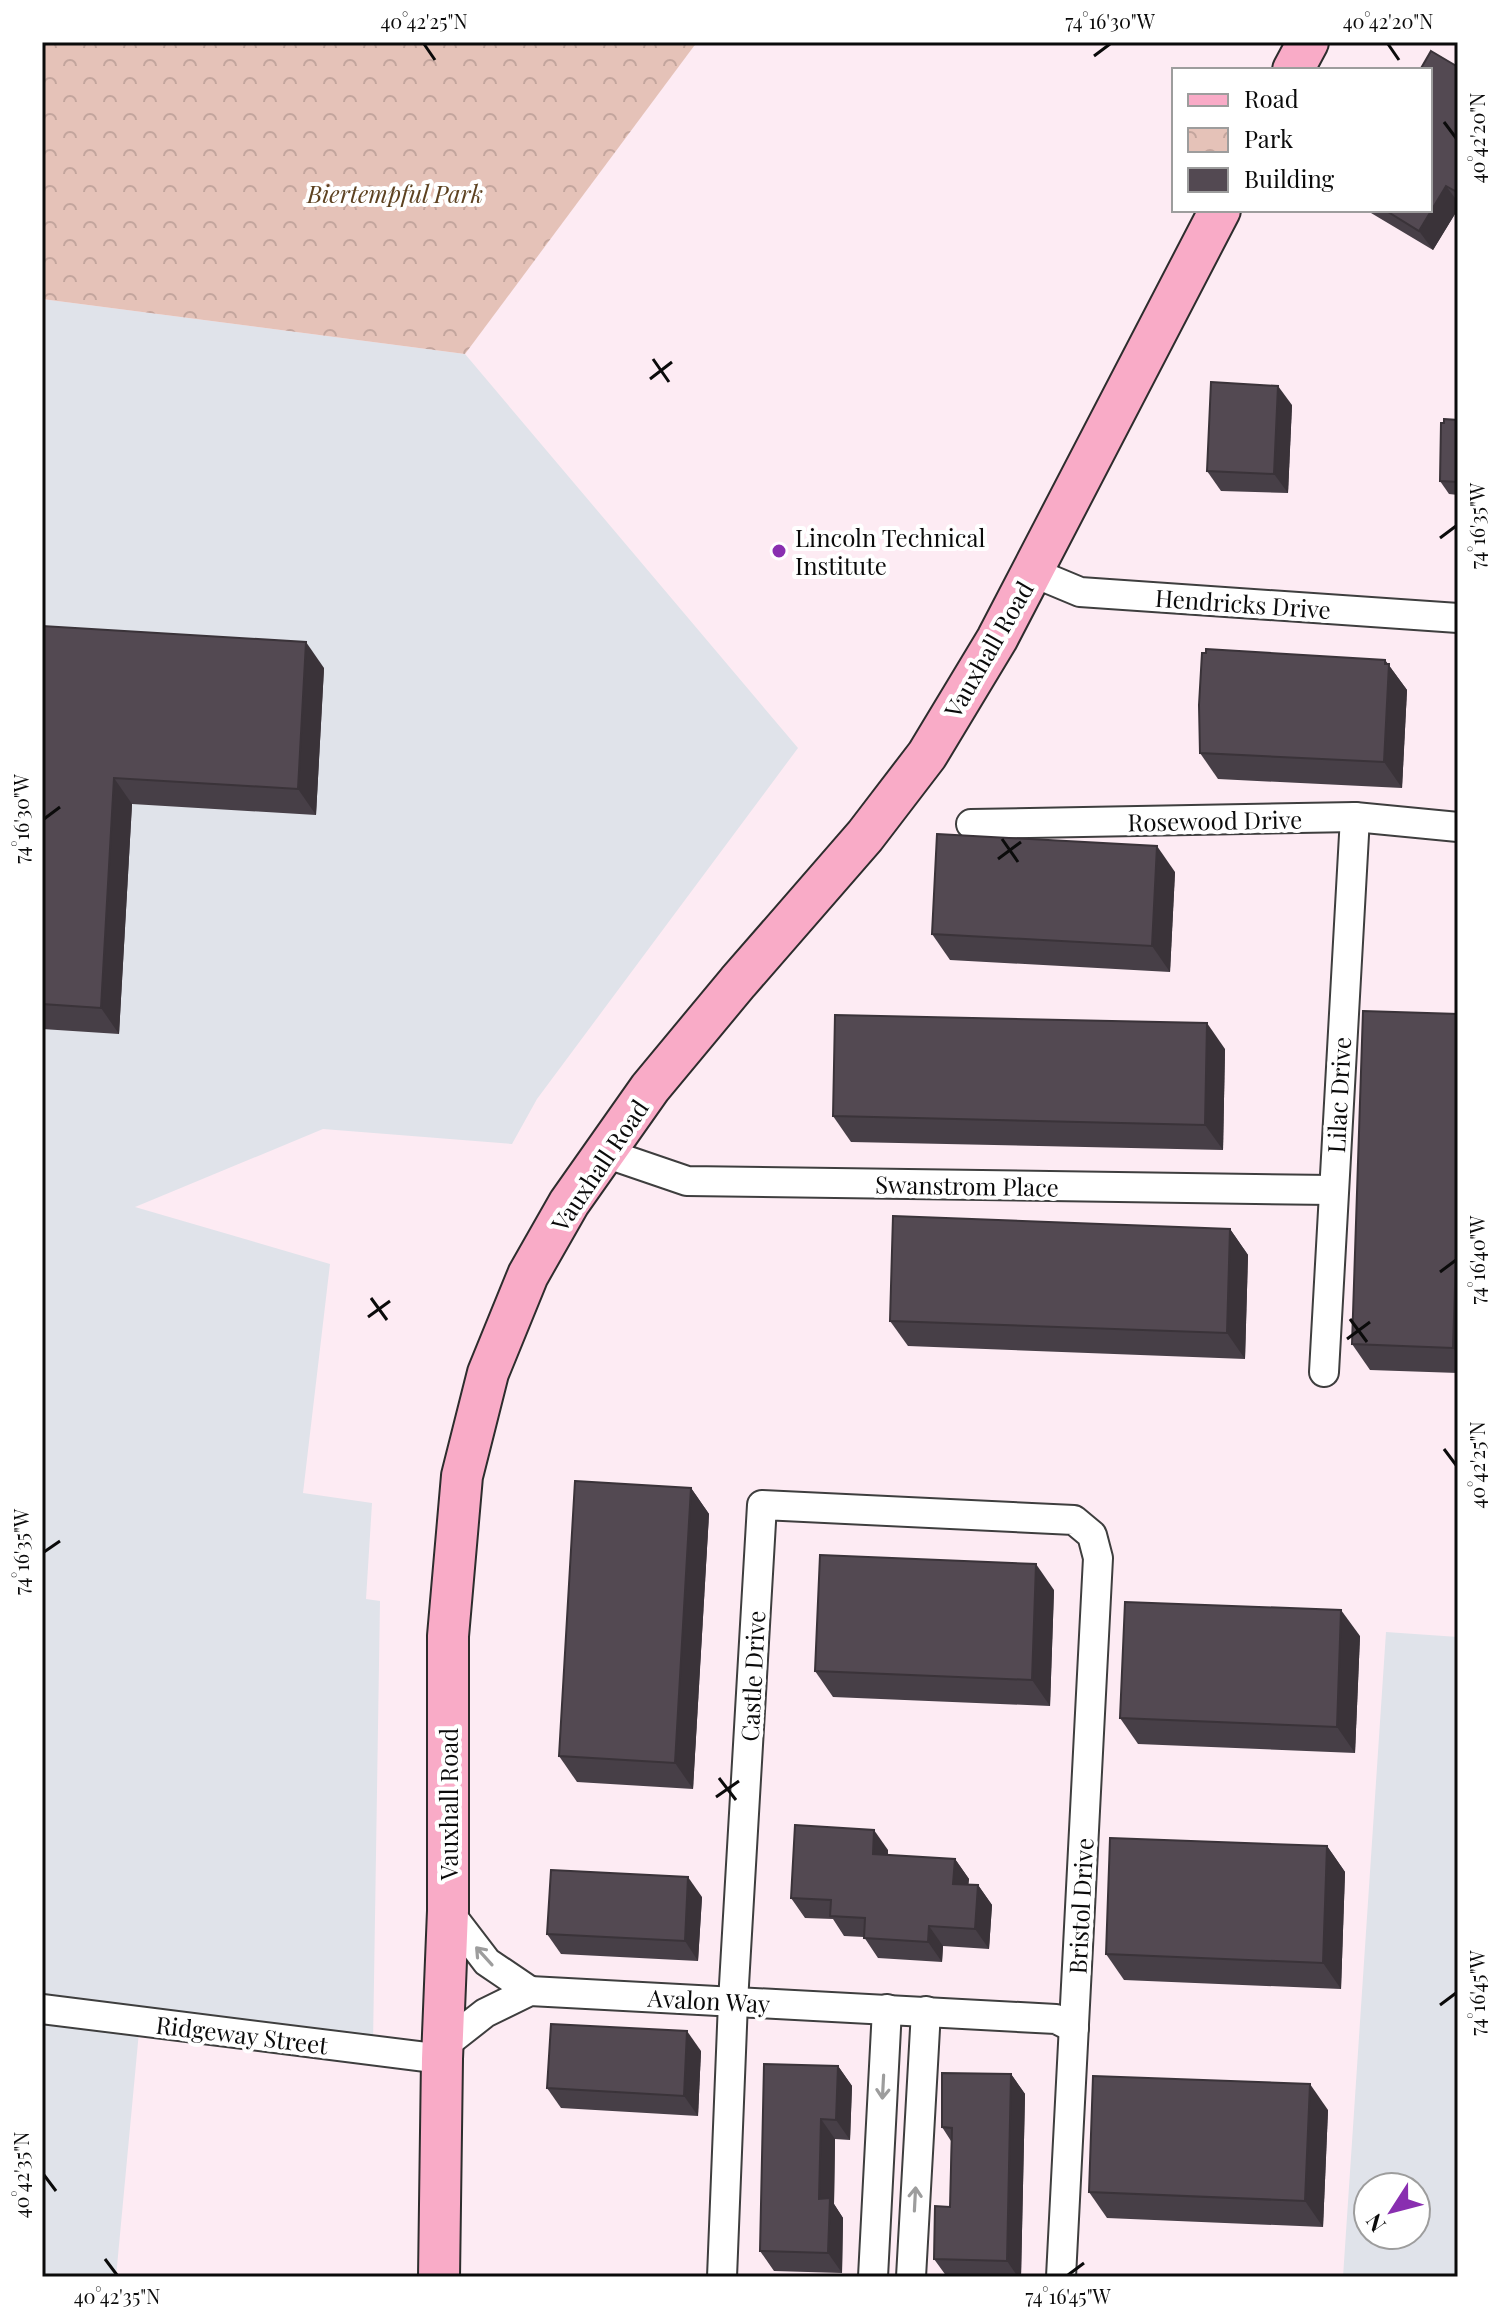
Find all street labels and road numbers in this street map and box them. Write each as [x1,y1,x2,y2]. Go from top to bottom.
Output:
street label: Vauxhall Road [936,575,1040,724]
street label: Hendricks Drive [1154,581,1332,625]
street label: Rosewood Drive [1127,802,1303,838]
street label: Lilac Drive [1319,1036,1357,1154]
street label: Vauxhall Road [543,1093,655,1238]
street label: Swanstrom Place [875,1167,1059,1203]
street label: Castle Drive [733,1610,771,1742]
street label: Vauxhall Road [432,1728,464,1881]
street label: Bristol Drive [1060,1837,1100,1975]
street label: Avalon Way [646,1981,771,2019]
street label: Ridgeway Street [154,2008,330,2060]

